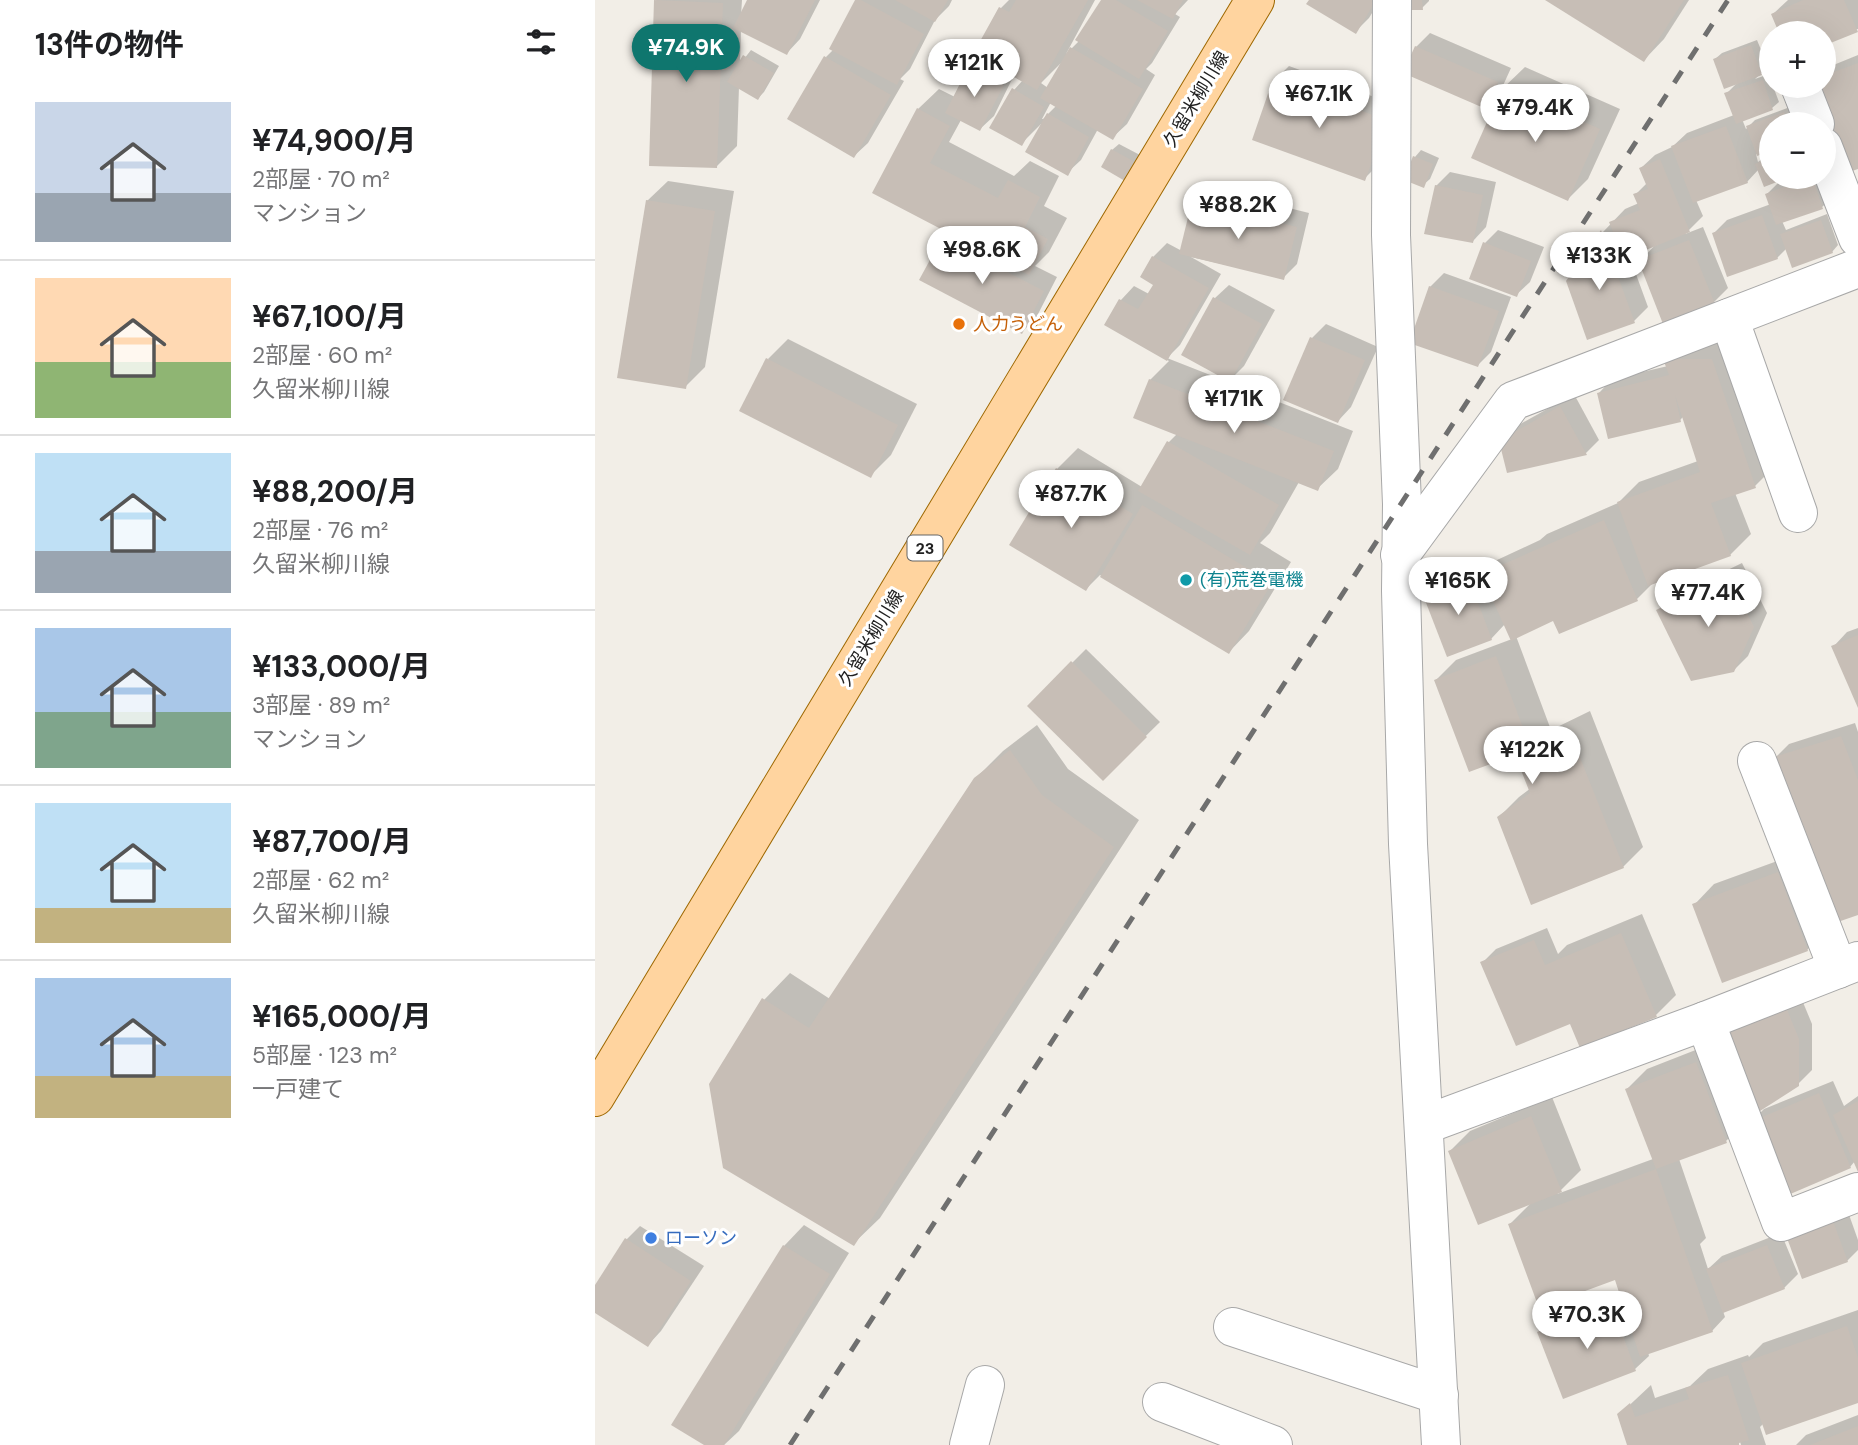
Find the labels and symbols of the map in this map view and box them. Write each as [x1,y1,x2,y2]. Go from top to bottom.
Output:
pin: ¥74.9K [629,24,743,84]
pin: ¥121K [925,40,1023,99]
street label: 久留米柳川線 [1158,47,1234,151]
pin: ¥67.1K [1262,71,1376,130]
pin: ¥79.4K [1478,85,1592,144]
pin: ¥88.2K [1181,182,1295,241]
pin: ¥98.6K [925,226,1039,286]
pin: ¥133K [1550,232,1648,292]
place label: 人力うどん [973,312,1063,336]
marker: 人力うどん [951,316,967,332]
pin: ¥171K [1185,376,1283,435]
pin: ¥87.7K [1014,470,1128,530]
road number: 23 [907,536,943,561]
pin: ¥165K [1409,558,1507,617]
place label: (有)荒巻電機 [1200,568,1303,592]
pin: ¥77.4K [1651,570,1765,629]
marker: (有)荒巻電機 [1178,572,1194,588]
street label: 久留米柳川線 [833,586,909,690]
pin: ¥122K [1483,726,1581,786]
place label: ローソン [665,1226,737,1250]
marker: ローソン [643,1230,659,1246]
pin: ¥70.3K [1530,1292,1644,1351]

